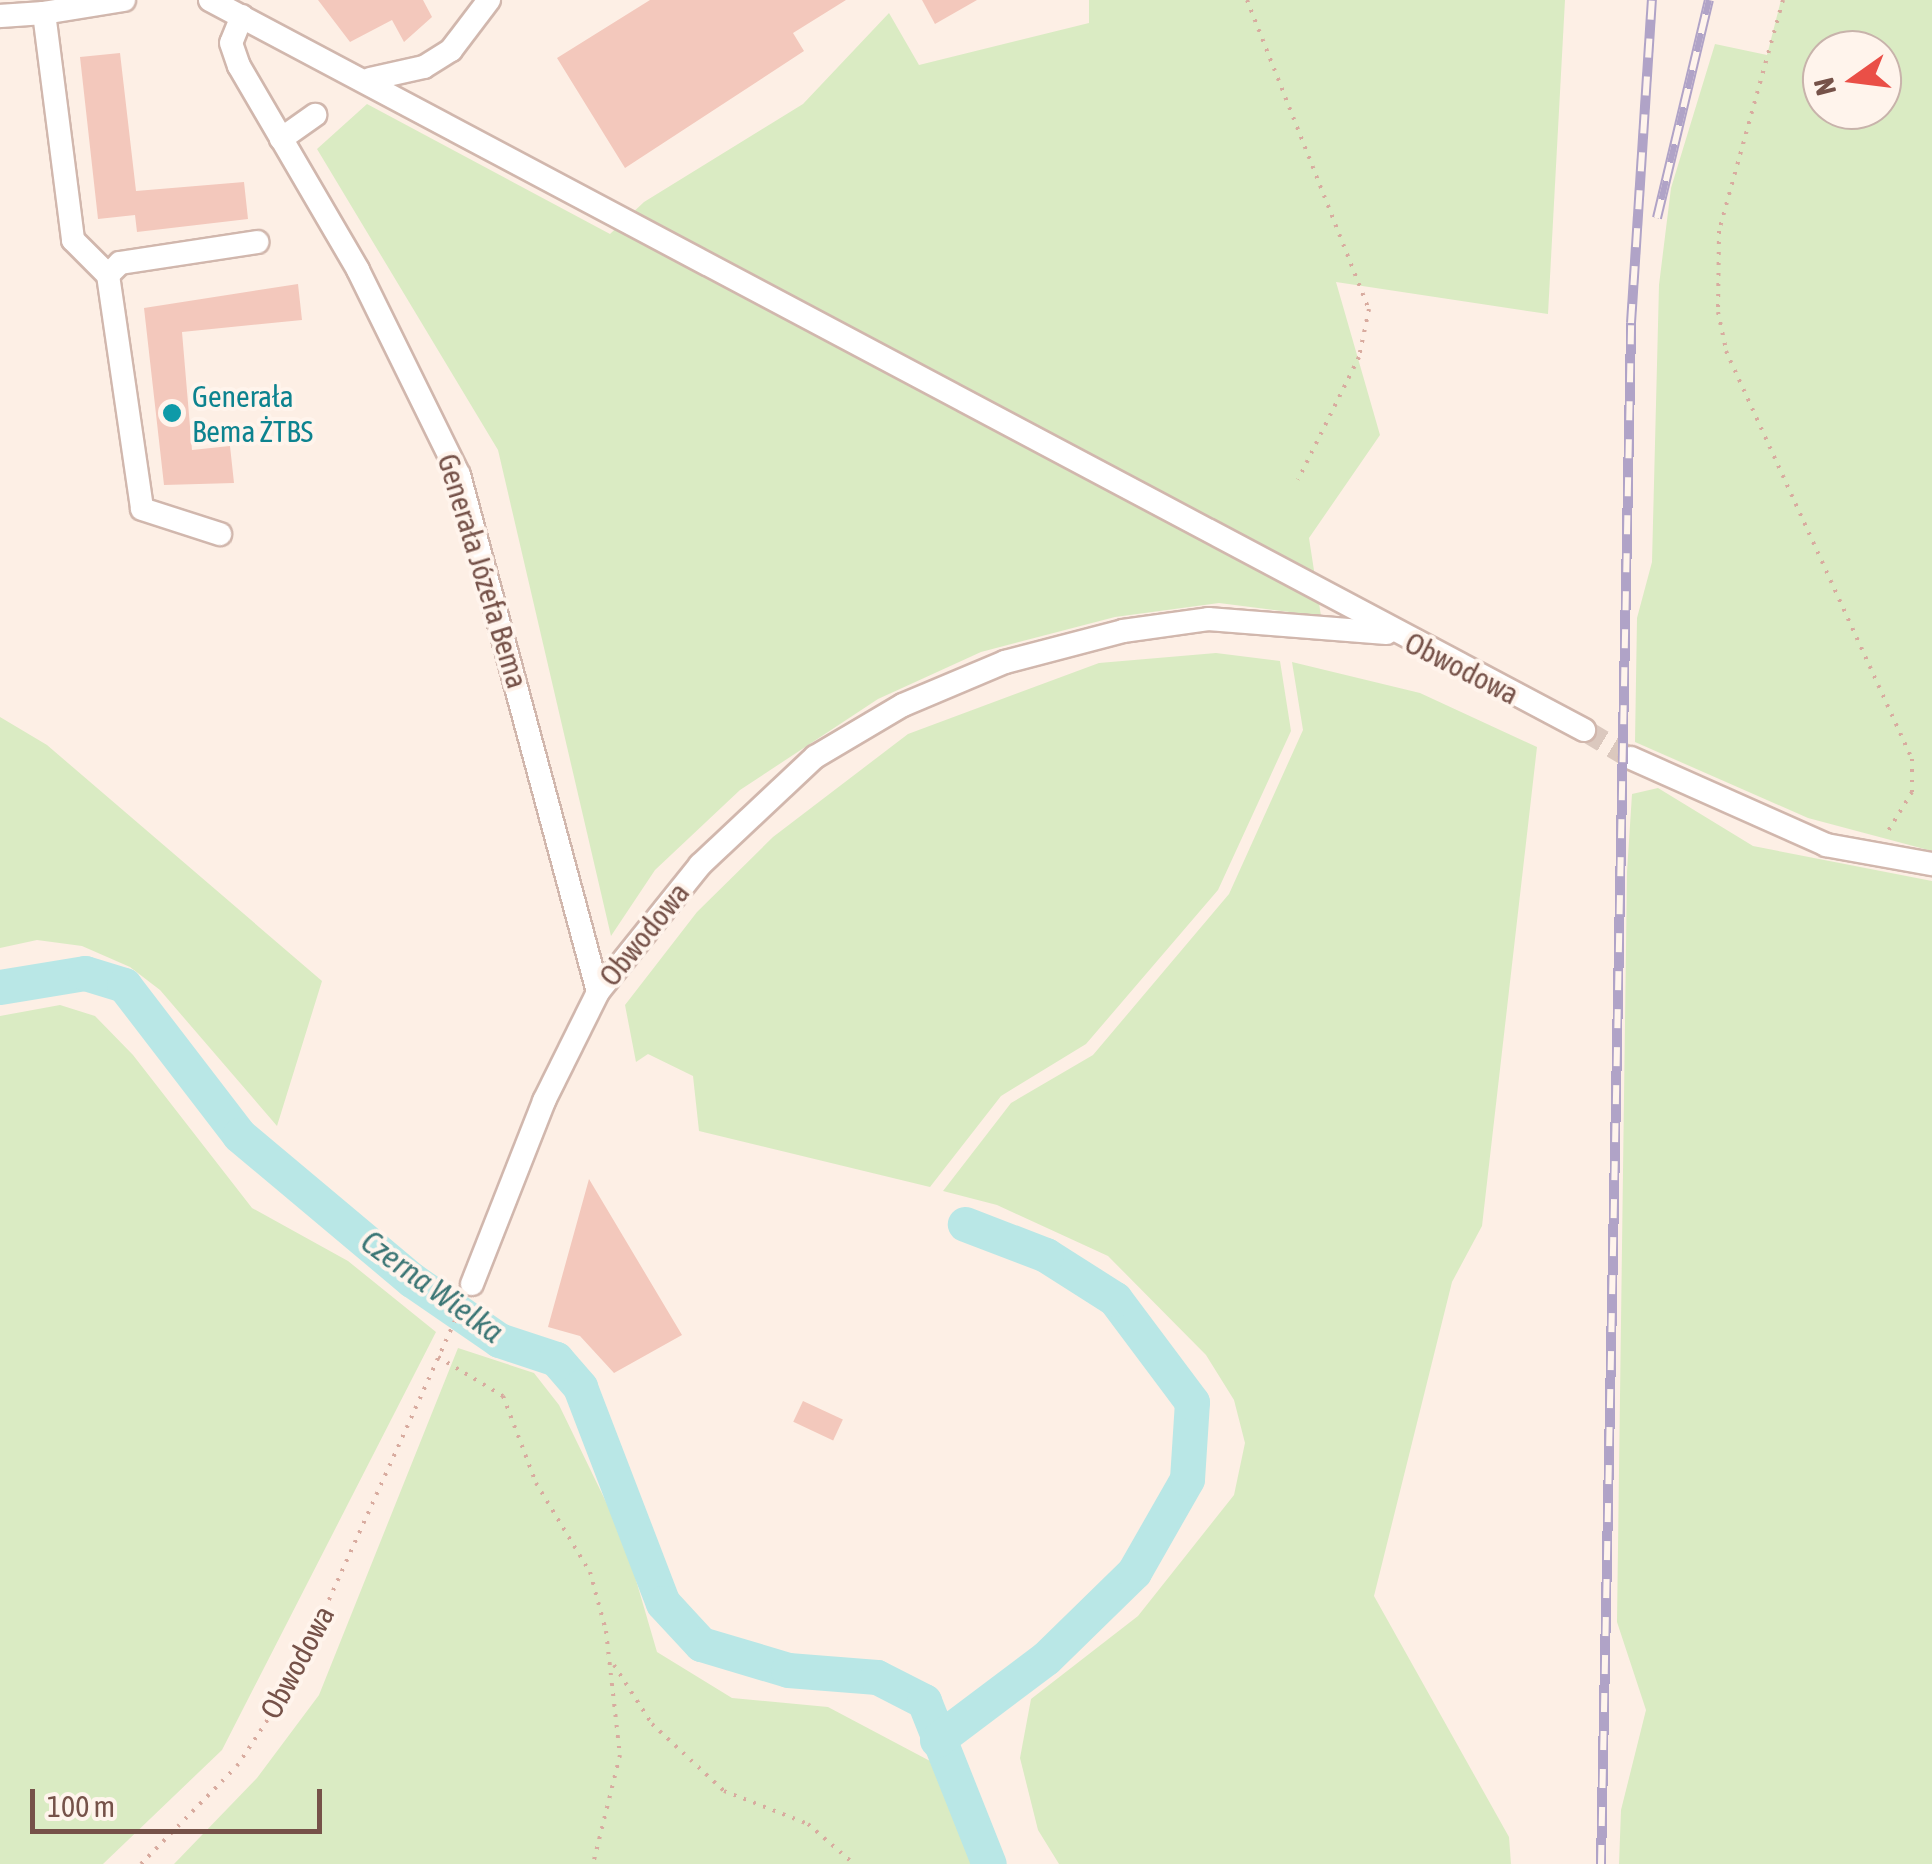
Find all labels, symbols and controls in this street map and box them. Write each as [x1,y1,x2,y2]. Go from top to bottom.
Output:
north arrow [1802,30,1902,130]
text: N [1807,75,1842,99]
place label: Generała Bema ŻTBS [192,378,313,448]
marker: Generała Bema ŻTBS [161,402,183,424]
street label: Generała Józefa Bema [430,449,536,693]
street label: Obwodowa [1399,624,1525,712]
street label: Obwodowa [591,875,697,993]
water label: Czerna Wielka [353,1223,511,1351]
street label: Obwodowa [252,1599,342,1725]
scale bar [35,1769,328,1831]
text: 100 m [47,1789,115,1823]

